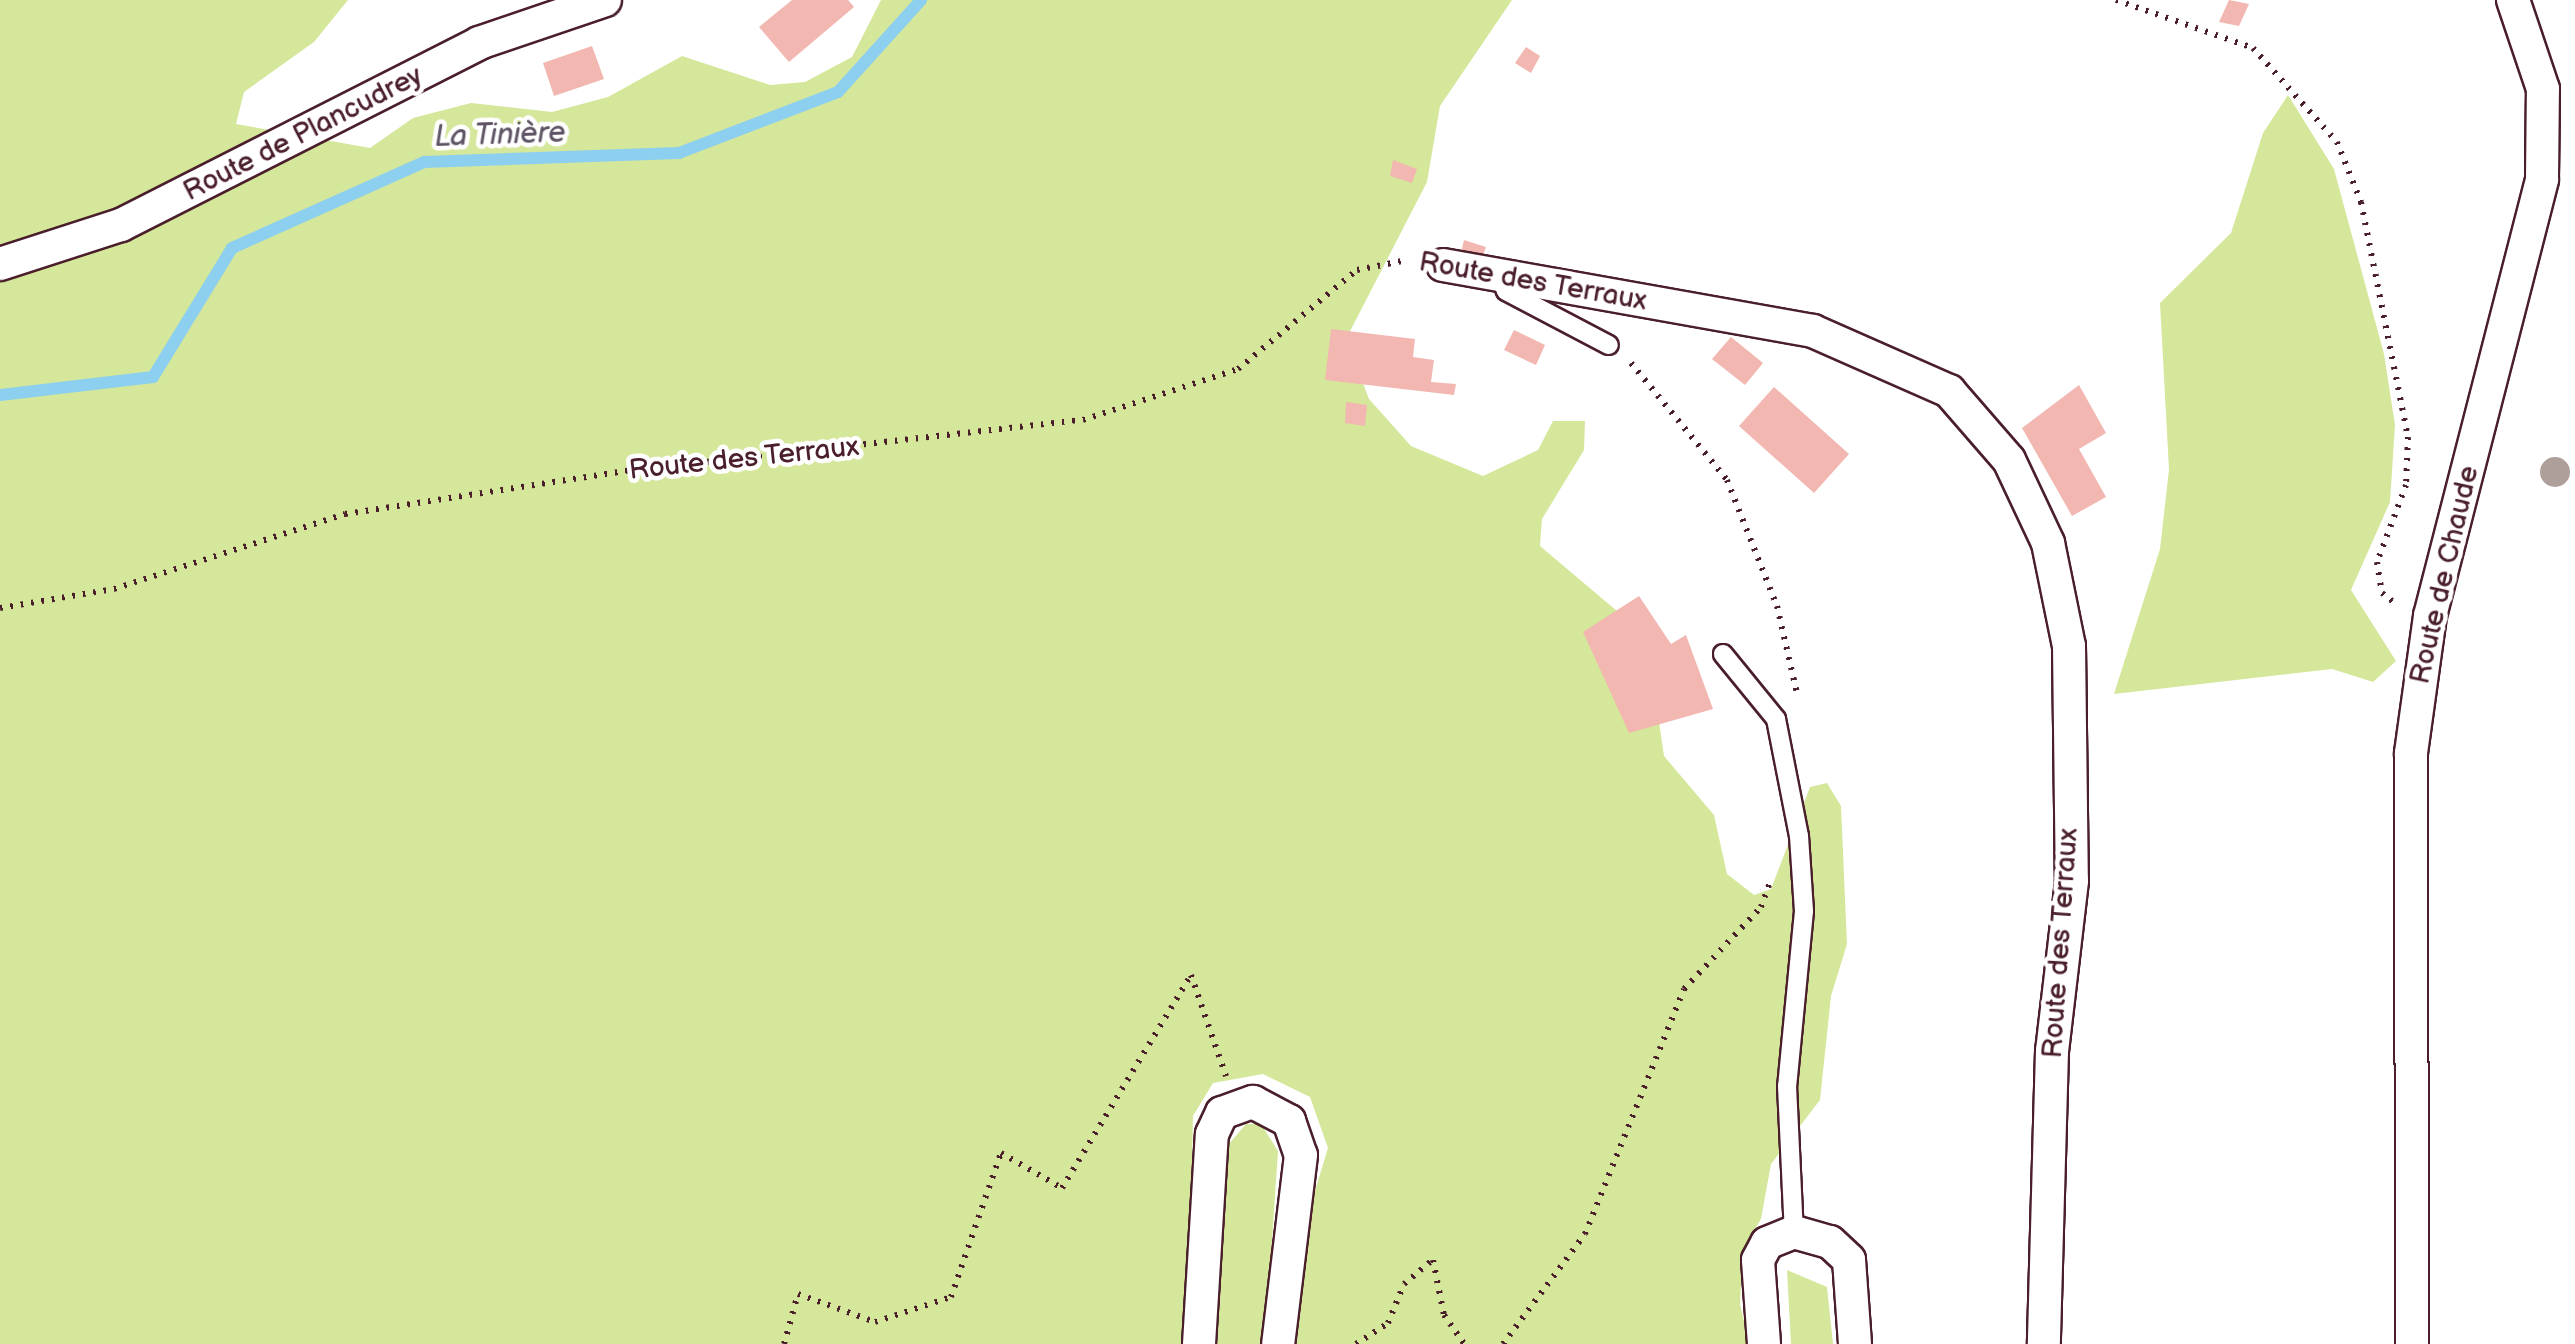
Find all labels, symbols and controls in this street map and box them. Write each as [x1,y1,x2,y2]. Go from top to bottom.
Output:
street label: Route de Plancudrey [178,59,428,209]
water label: La Tinière [433,115,567,155]
street label: Route des Terraux [1416,245,1650,319]
street label: Route des Terraux [627,430,861,488]
street label: Route de Chaude [2404,463,2486,687]
street label: Route des Terraux [2036,826,2086,1060]

